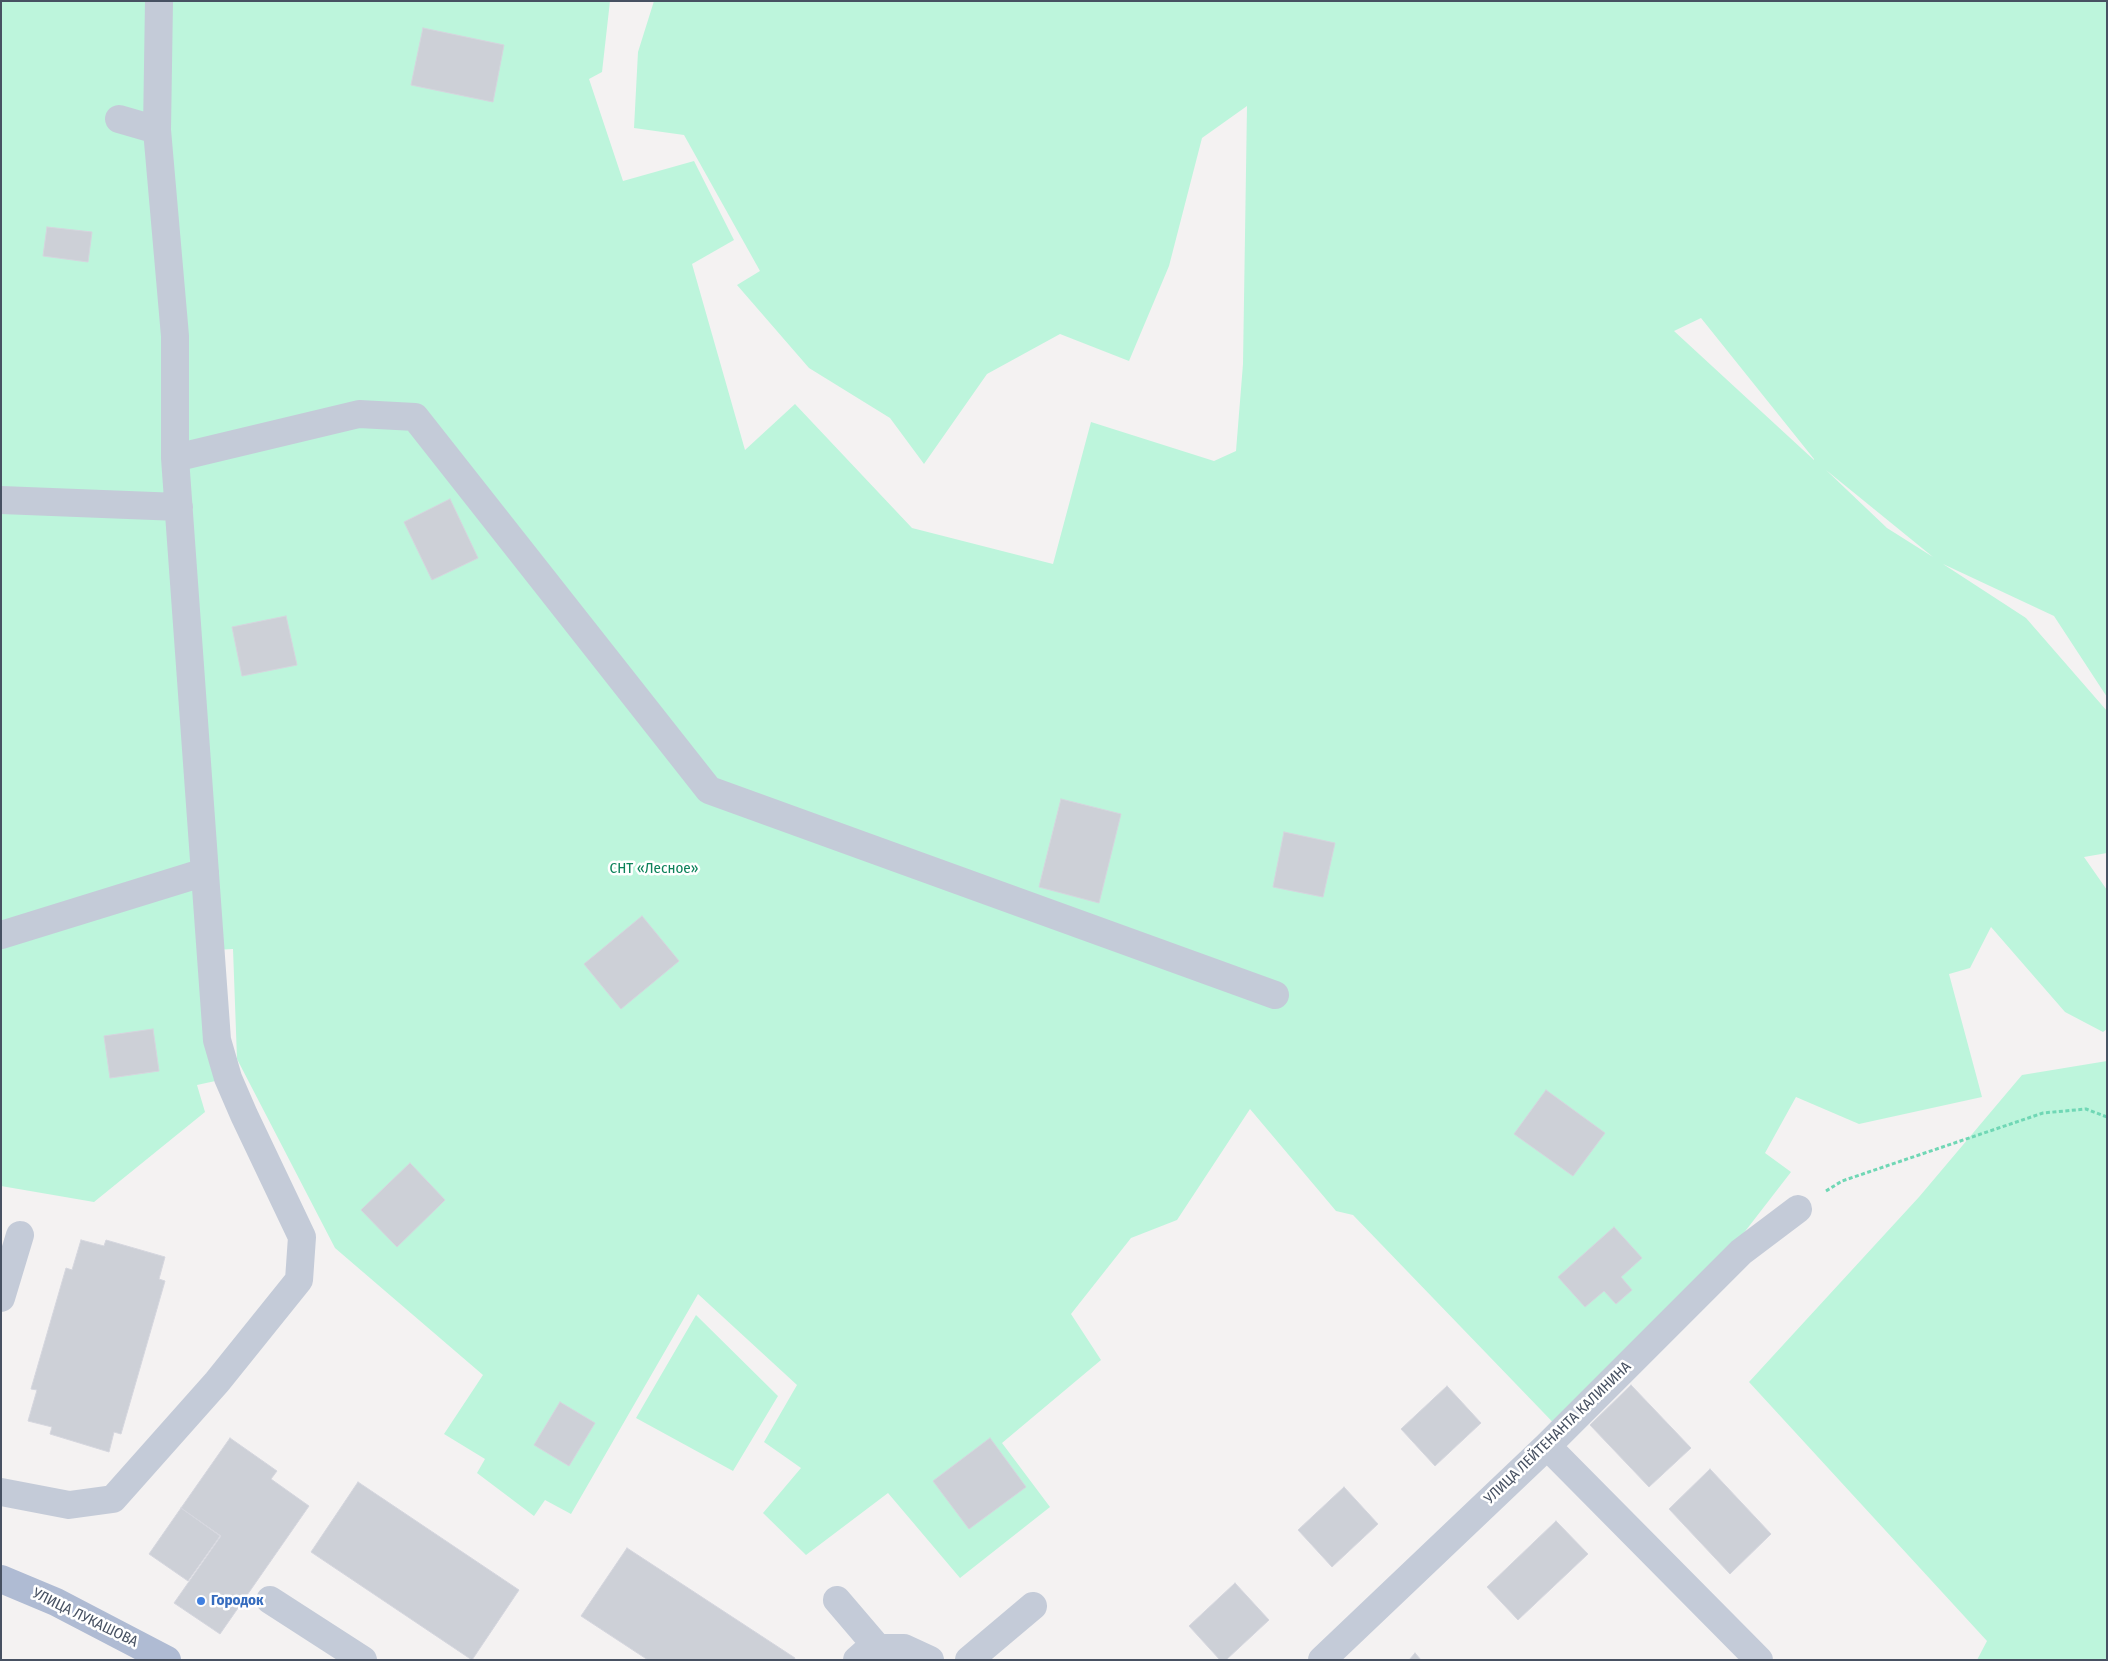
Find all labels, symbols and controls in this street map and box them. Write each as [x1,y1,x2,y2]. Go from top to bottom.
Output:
park label: СНТ «Лесное» [610,860,698,878]
street label: УЛИЦА ЛЕЙТЕНАНТА КАЛИНИНА [1481,1358,1635,1508]
street label: УЛИЦА ЛУКАШОВА [29,1585,141,1651]
place label: Городок [211,1592,264,1610]
marker: Городок [195,1595,207,1607]

